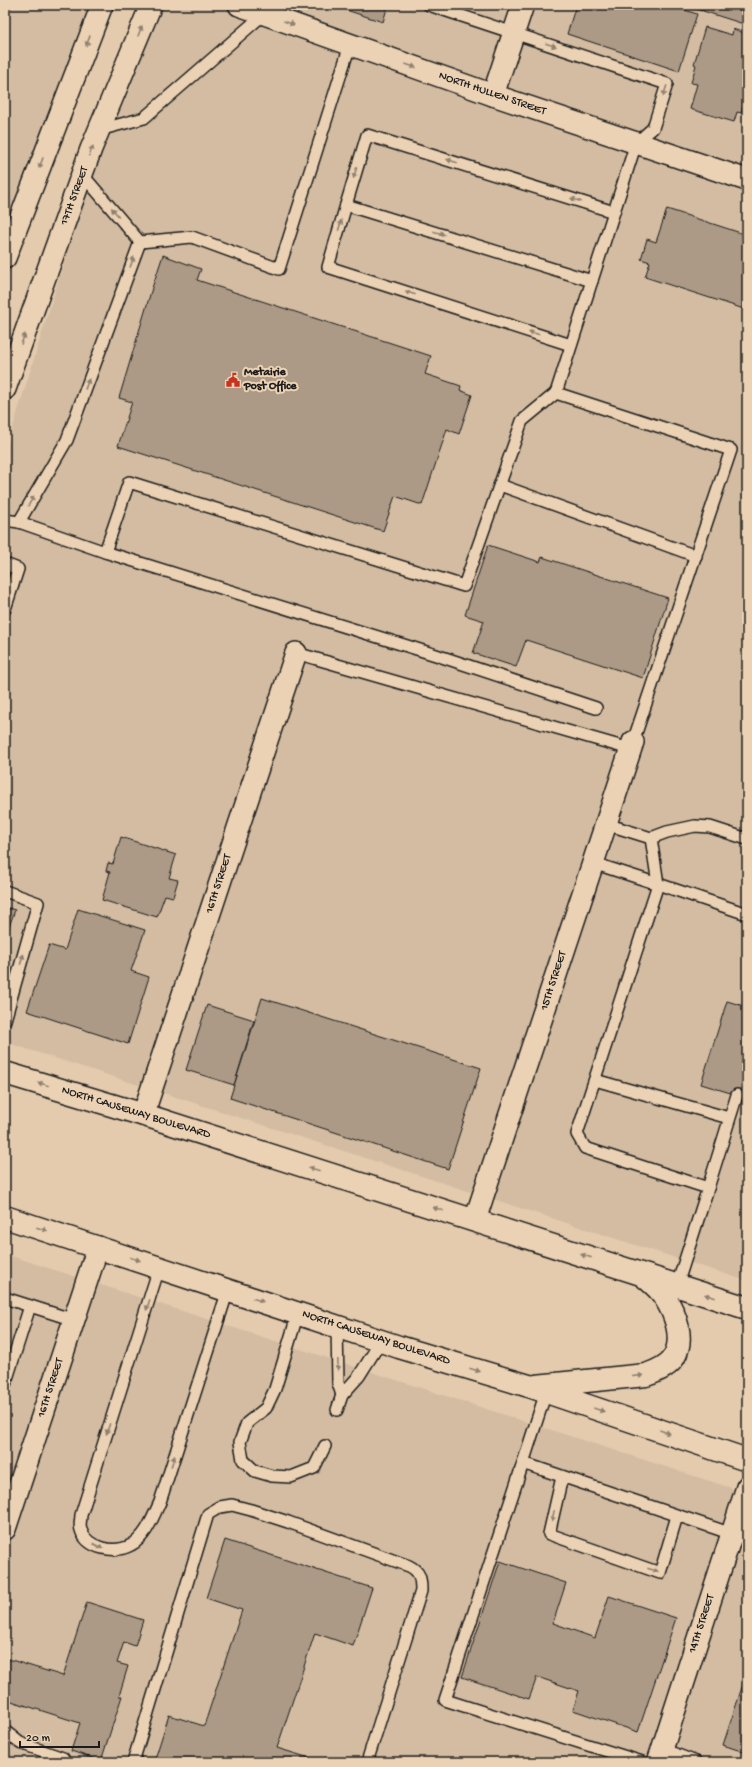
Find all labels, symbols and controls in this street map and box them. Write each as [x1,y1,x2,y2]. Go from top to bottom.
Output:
one-way arrow [283,20,295,26]
one-way arrow [137,25,143,36]
one-way arrow [84,36,90,48]
one-way arrow [545,43,557,49]
one-way arrow [406,64,418,70]
street label: NORTH HULLEN STREET [437,69,549,119]
one-way arrow [662,86,668,98]
one-way arrow [88,145,94,157]
one-way arrow [37,157,43,169]
one-way arrow [446,158,458,164]
street label: 17TH STREET [58,163,93,228]
one-way arrow [352,168,358,180]
one-way arrow [570,197,582,203]
one-way arrow [110,207,119,218]
one-way arrow [337,219,343,231]
one-way arrow [433,230,445,236]
one-way arrow [130,256,136,268]
one-way arrow [404,290,416,296]
one-way arrow [528,330,540,336]
one-way arrow [20,333,26,345]
place label: Metairie Post Office [243,366,297,394]
public building icon: Metairie Post Office [225,372,241,388]
one-way arrow [85,378,91,390]
one-way arrow [28,495,35,507]
street label: 16TH STREET [203,851,236,916]
street label: 15TH STREET [538,948,571,1013]
one-way arrow [19,953,25,965]
one-way arrow [37,1081,49,1087]
street label: NORTH CAUSEWAY BOULEVARD [60,1084,212,1142]
one-way arrow [308,1166,320,1172]
one-way arrow [432,1205,444,1211]
one-way arrow [36,1226,48,1232]
one-way arrow [580,1252,592,1258]
one-way arrow [129,1256,141,1262]
one-way arrow [704,1293,716,1299]
one-way arrow [252,1297,264,1303]
one-way arrow [145,1299,151,1311]
street label: NORTH CAUSEWAY BOULEVARD [300,1307,452,1369]
street label: 16TH STREET [35,1355,68,1420]
one-way arrow [335,1359,341,1372]
one-way arrow [469,1367,481,1373]
one-way arrow [632,1373,644,1379]
one-way arrow [593,1407,605,1413]
one-way arrow [105,1423,111,1435]
one-way arrow [659,1429,671,1435]
one-way arrow [170,1455,176,1467]
one-way arrow [550,1509,556,1522]
one-way arrow [92,1542,104,1549]
one-way arrow [648,1568,660,1574]
street label: 14TH STREET [686,1592,718,1656]
scale bar [20,1723,99,1749]
text: 20 m [26,1732,51,1746]

